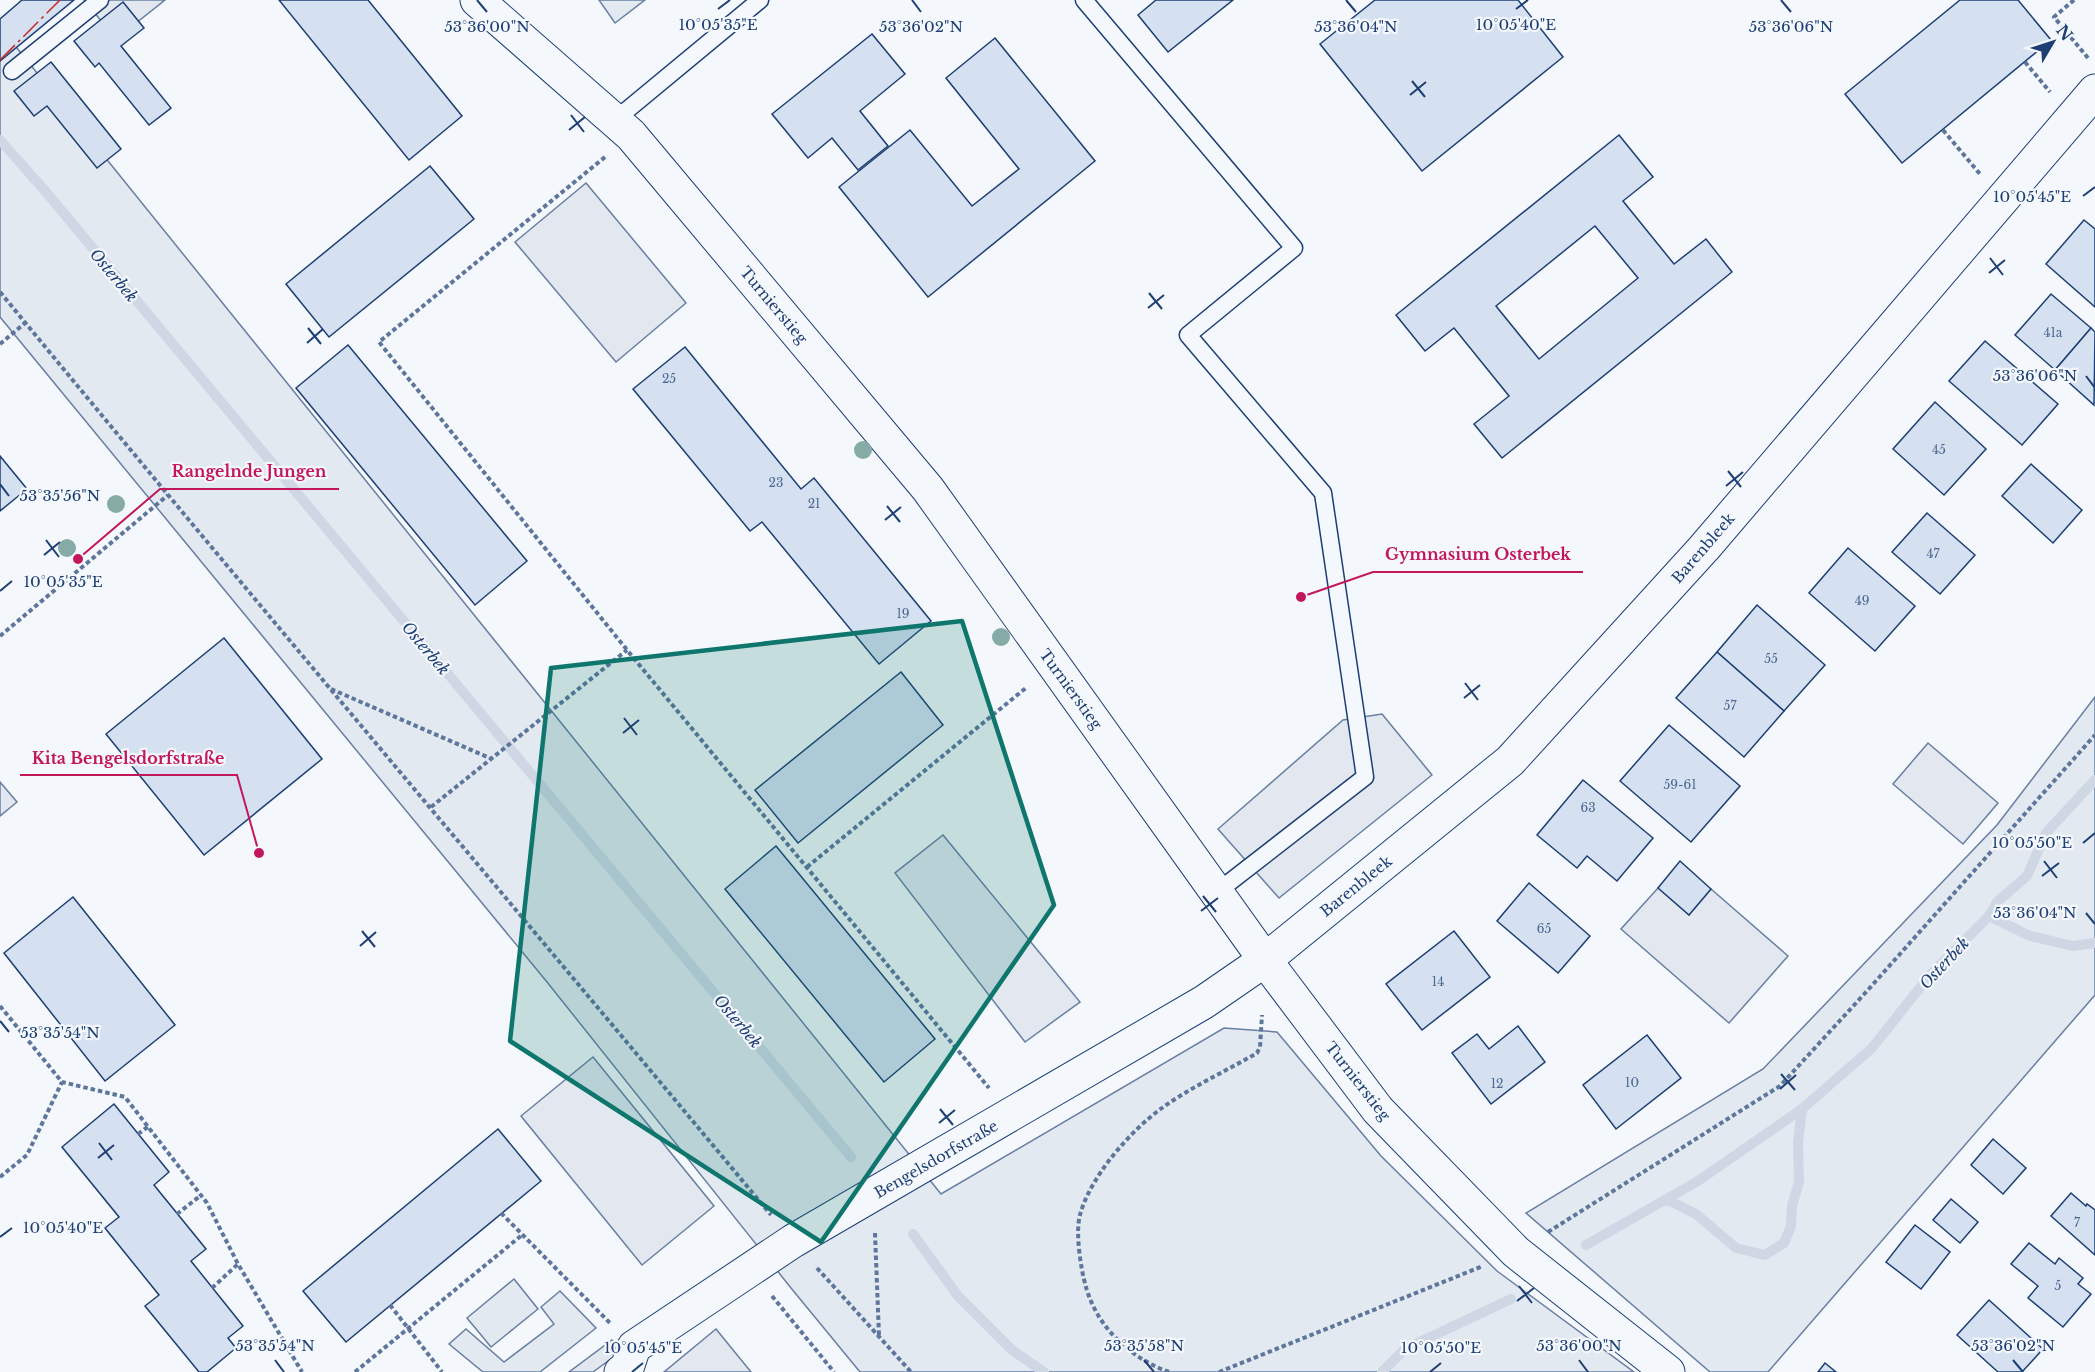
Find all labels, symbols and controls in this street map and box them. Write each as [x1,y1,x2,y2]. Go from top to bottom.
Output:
north arrow [2023,12,2083,72]
text: 10°05'35"E [678,15,758,34]
text: 10°05'40"E [1476,15,1556,34]
text: 53°36'00"N [444,17,530,36]
text: 53°36'02"N [879,17,963,36]
text: 53°36'04"N [1314,17,1398,36]
text: 53°36'06"N [1749,17,1833,36]
text: N [2052,20,2077,45]
text: 10°05'45"E [1993,187,2071,206]
water label: Osterbek [86,244,142,306]
street label: Turnierstieg [736,263,812,348]
house number: 41a [2043,325,2063,340]
text: 53°36'06"N [1993,366,2077,385]
house number: 25 [662,371,676,386]
house number: 45 [1932,442,1946,457]
callout: Rangelnde Jungen [160,455,339,489]
text: Rangelnde Jungen [172,461,327,481]
house number: 23 [769,475,783,490]
text: 53°35'56"N [20,486,100,505]
house number: 21 [808,496,820,511]
street label: Barenbleek [1667,508,1739,587]
callout: Gymnasium Osterbek [1373,538,1583,572]
text: Gymnasium Osterbek [1385,544,1571,564]
house number: 47 [1926,546,1940,561]
text: 10°05'35"E [23,572,103,591]
house number: 49 [1855,593,1869,608]
house number: 19 [896,606,910,621]
water label: Osterbek [398,617,454,679]
street label: Turnierstieg [1035,645,1107,734]
house number: 55 [1764,651,1778,666]
house number: 57 [1724,698,1737,713]
callout: Kita Bengelsdorfstraße [20,741,237,775]
text: Kita Bengelsdorfstraße [32,748,224,768]
house number: 59-61 [1663,777,1697,792]
house number: 63 [1580,800,1596,815]
text: 10°05'50"E [1992,833,2072,852]
street label: Barenbleek [1316,851,1396,921]
text: 53°36'04"N [1993,903,2077,922]
house number: 65 [1537,921,1551,936]
water label: Osterbek [1915,933,1973,993]
house number: 14 [1432,974,1444,989]
water label: Osterbek [710,990,766,1052]
text: 53°35'54"N [20,1023,100,1042]
street label: Turnierstieg [1321,1038,1395,1125]
house number: 10 [1625,1075,1639,1090]
house number: 12 [1491,1076,1503,1091]
street label: Bengelsdorfstraße [871,1116,1001,1202]
house number: 7 [2074,1215,2081,1230]
text: 10°05'40"E [23,1218,103,1237]
house number: 5 [2055,1278,2062,1293]
text: 53°35'54"N [235,1336,315,1355]
text: 53°35'58"N [1104,1336,1184,1355]
text: 53°36'00"N [1536,1336,1622,1355]
text: 53°36'02"N [1971,1336,2055,1355]
text: 10°05'45"E [604,1338,682,1357]
text: 10°05'50"E [1401,1338,1481,1357]

